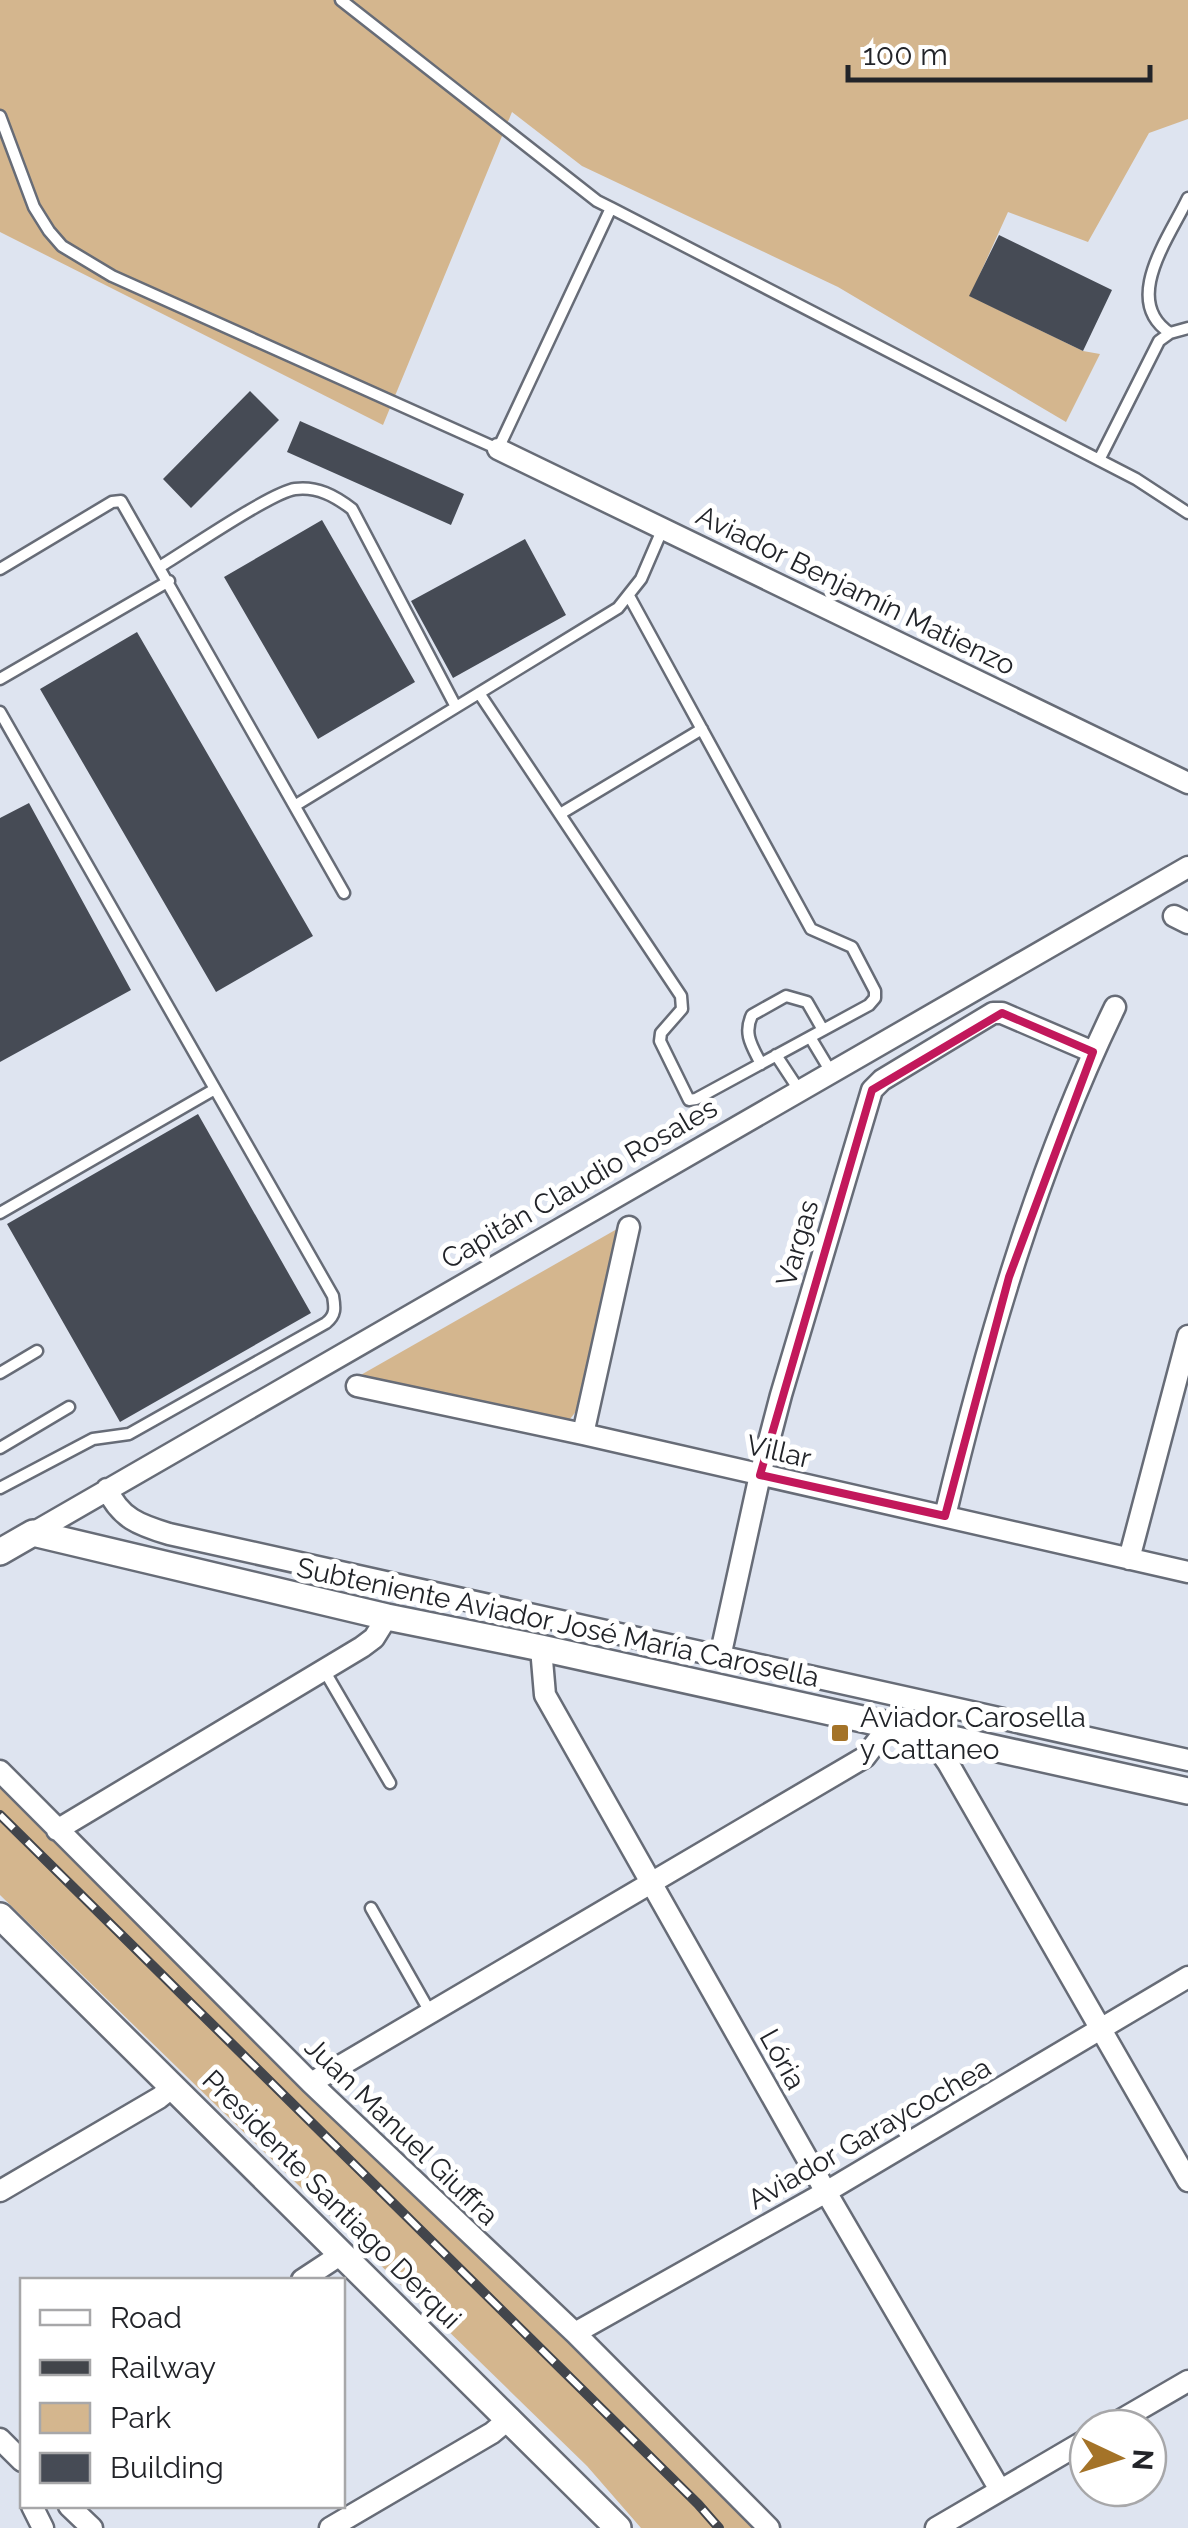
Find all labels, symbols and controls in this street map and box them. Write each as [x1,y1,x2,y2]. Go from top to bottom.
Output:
scale bar [848,20,1150,82]
text: 100 m [863,37,948,72]
street label: Aviador Benjamín Matienzo [691,499,1021,682]
street label: Capitán Claudio Rosales [436,1091,723,1276]
street label: Vargas [769,1196,826,1290]
street label: Villar [743,1428,815,1475]
street label: Subteniente Aviador José María Carosella [294,1551,822,1694]
place label: Aviador Carosella y Cattaneo [860,1701,1086,1766]
marker: Aviador Carosella y Cattaneo [829,1722,851,1744]
street label: Lória [753,2023,812,2095]
street label: Juan Manuel Giuffra [298,2031,505,2232]
street label: Aviador Garaycochea [742,2051,996,2216]
street label: Presidente Santiago Derqui [196,2063,468,2335]
legend [20,2278,345,2508]
text: Road [110,2300,182,2335]
text: Railway [110,2350,216,2385]
text: Park [110,2400,171,2435]
north arrow [1068,2408,1168,2508]
text: N [1125,2448,1160,2472]
text: Building [110,2450,224,2485]

